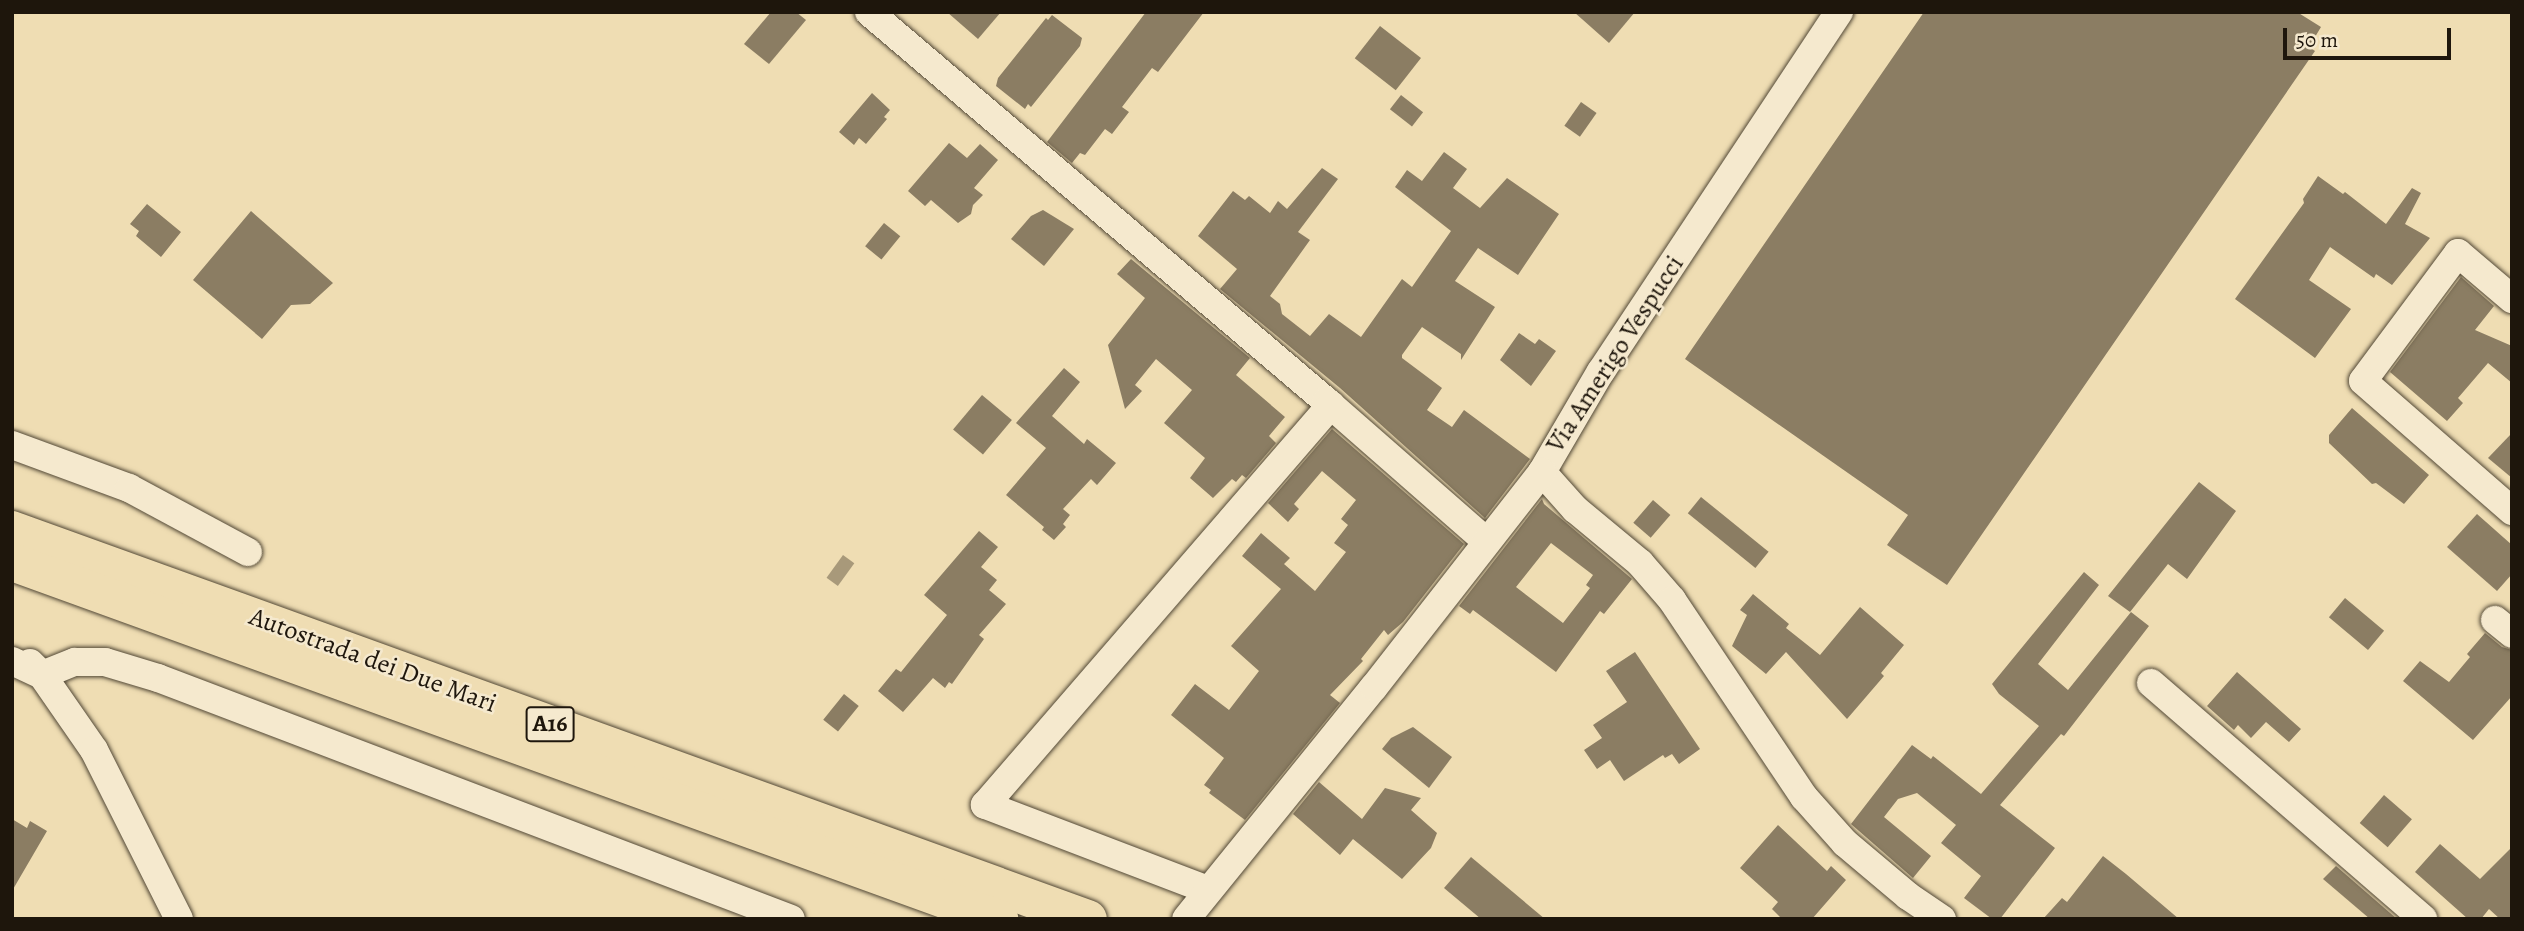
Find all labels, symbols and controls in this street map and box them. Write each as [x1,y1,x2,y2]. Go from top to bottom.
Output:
scale bar [2286,14,2454,58]
text: 50 m [2296,26,2338,54]
street label: Via Amerigo Vespucci [1540,250,1690,458]
street label: Autostrada dei Due Mari [245,601,501,719]
road number: A16 [526,704,574,744]

